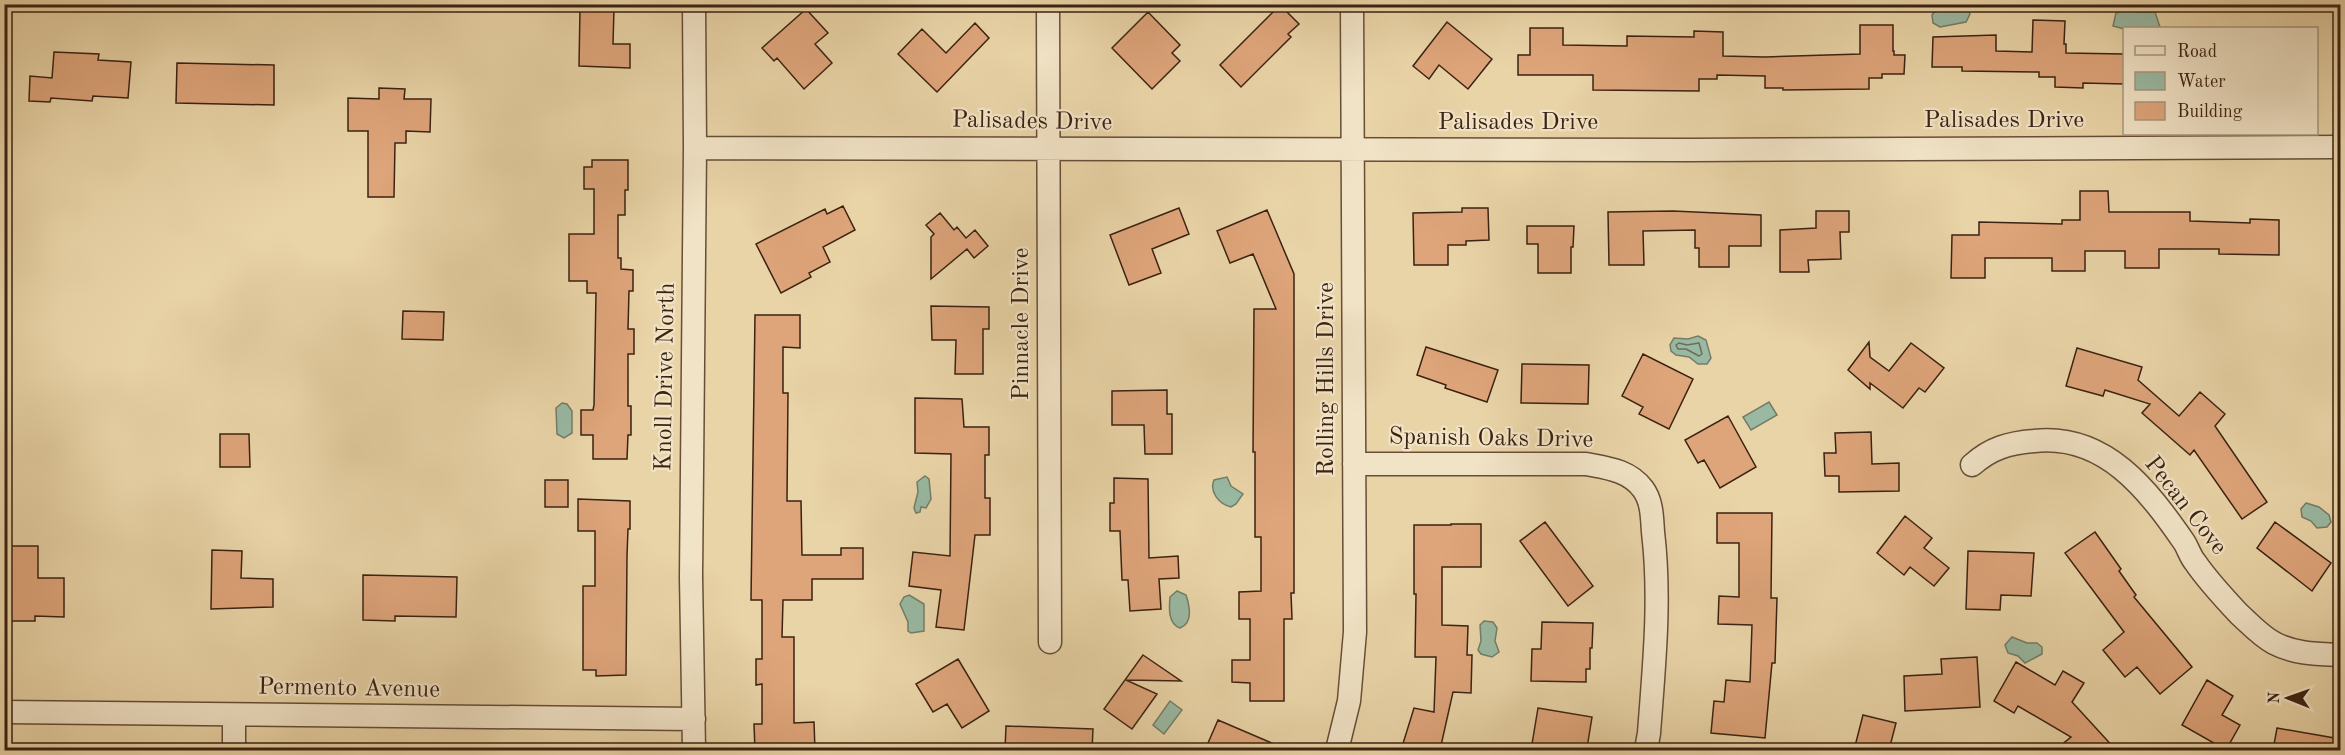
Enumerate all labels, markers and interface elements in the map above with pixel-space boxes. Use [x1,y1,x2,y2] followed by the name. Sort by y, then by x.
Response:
[2123,27,2318,135] legend
[2177,43,2217,61] text: Road
[2177,73,2226,91] text: Water
[2177,103,2243,121] text: Building
[951,109,1113,135] street label: Palisades Drive
[1924,109,2084,133] street label: Palisades Drive
[1438,111,1598,135] street label: Palisades Drive
[1010,248,1034,400] street label: Pinnacle Drive
[652,282,680,472] street label: Knoll Drive North
[1315,282,1339,476] street label: Rolling Hills Drive
[1388,425,1594,453] street label: Spanish Oaks Drive
[2139,452,2231,560] street label: Pecan Cove
[2258,668,2318,728] north arrow
[258,675,440,703] street label: Permento Avenue
[2267,691,2283,704] text: N

